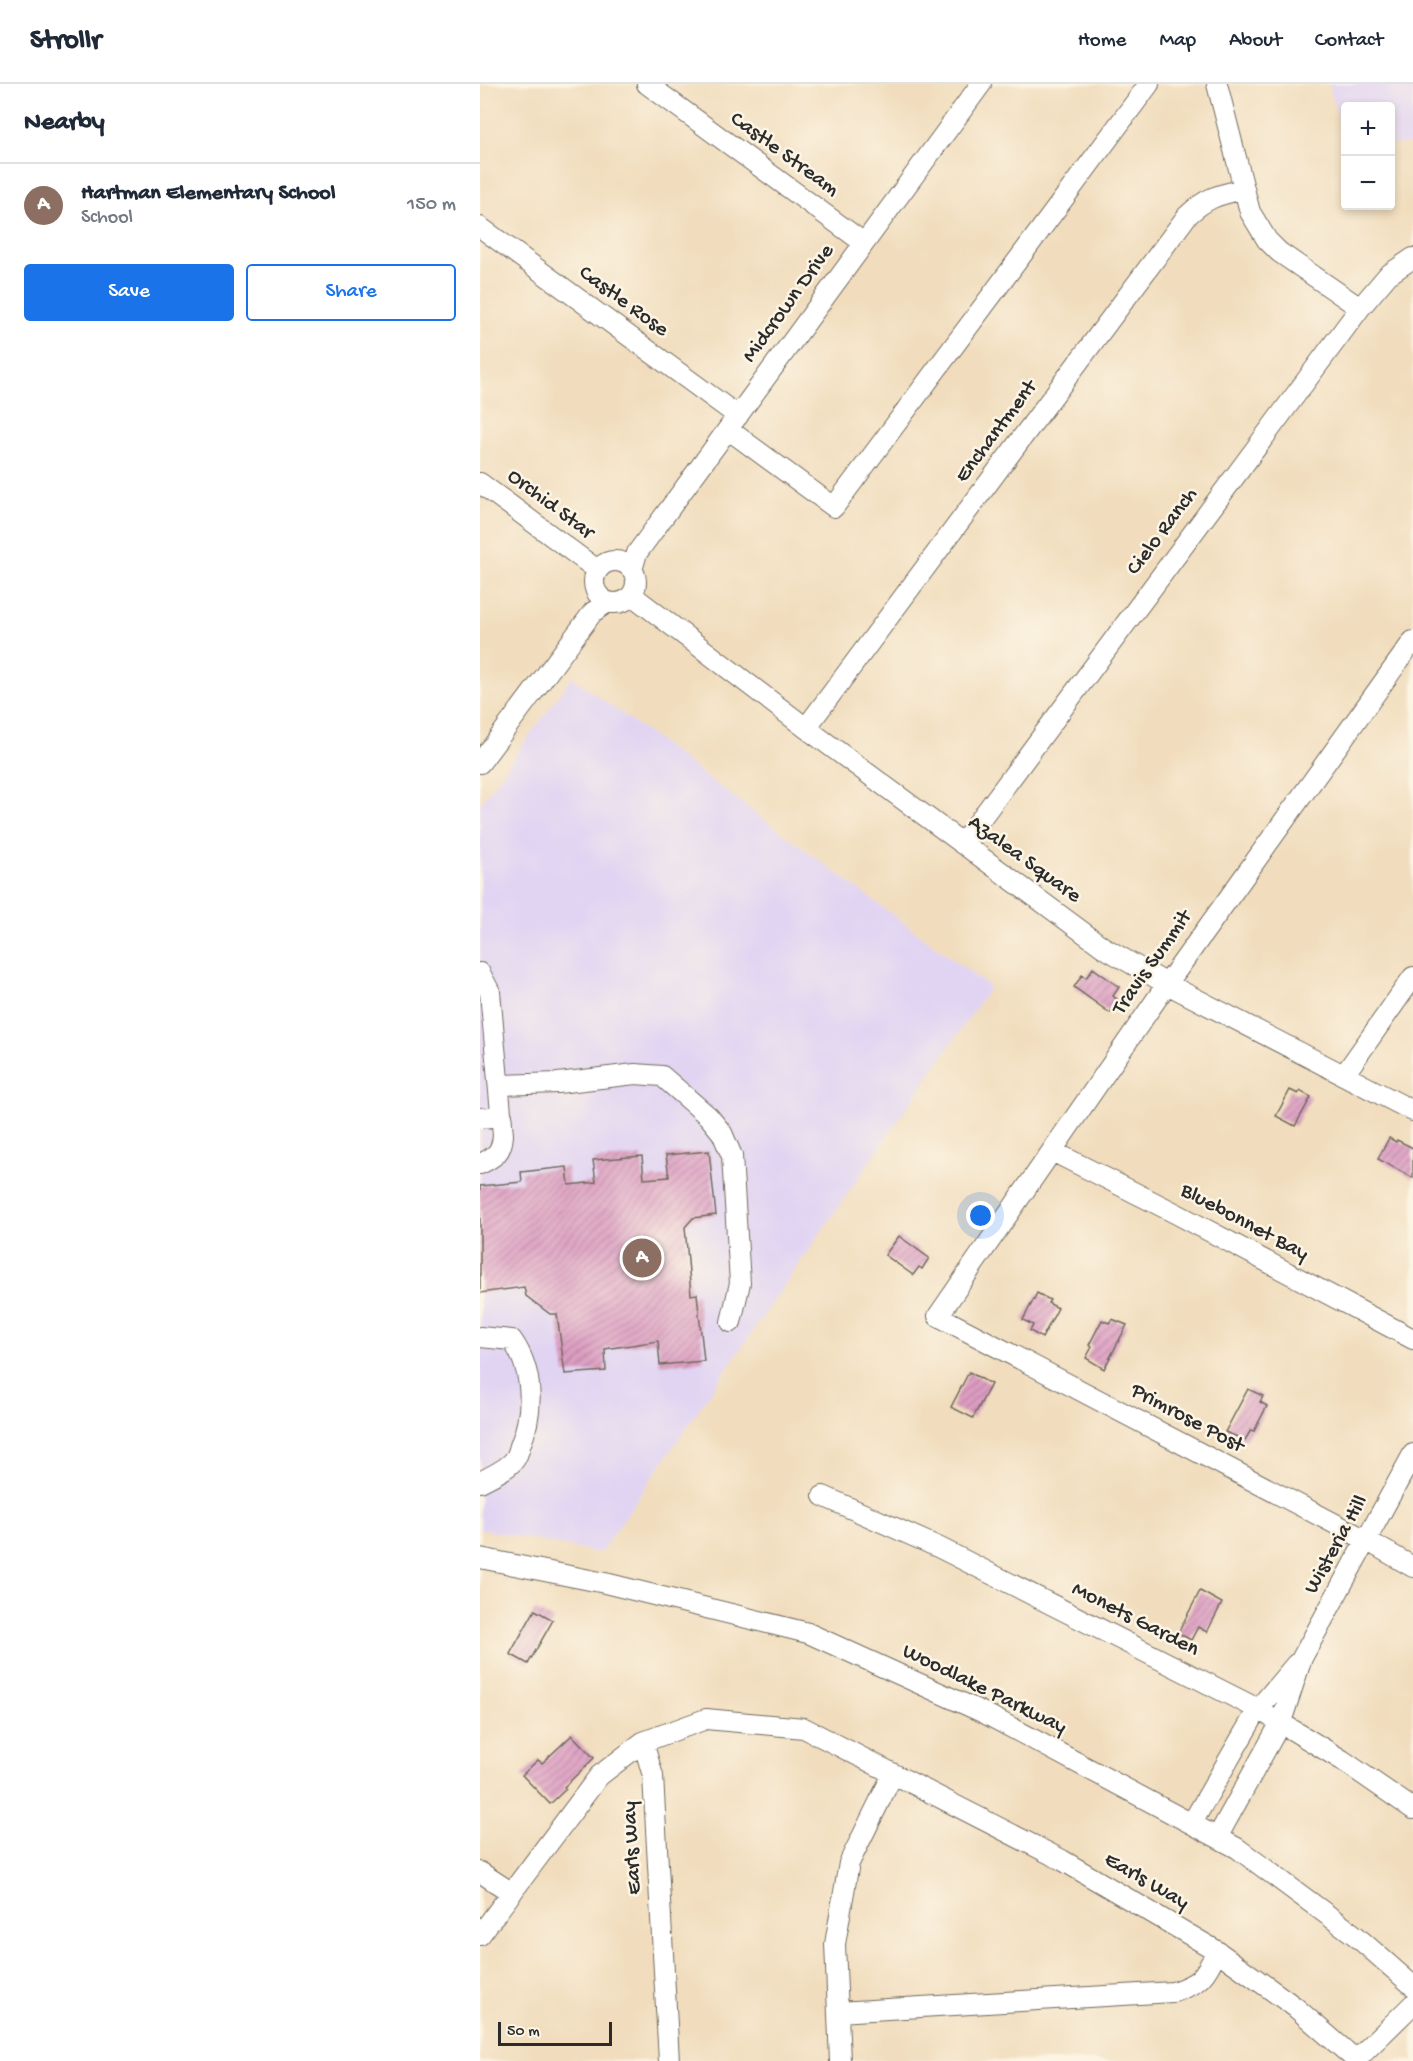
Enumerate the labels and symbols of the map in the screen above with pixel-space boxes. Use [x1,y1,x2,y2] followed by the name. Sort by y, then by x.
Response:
[724,107,844,204] street label: Castle Stream
[737,239,841,368] street label: Midcrown Drive
[573,261,674,344] street label: Castle Rose
[950,374,1045,488] street label: Enchantment
[501,464,600,548] street label: Orchid Star
[1122,483,1204,581] street label: Cielo Ranch
[962,810,1086,910] street label: Azalea Square
[1106,904,1200,1022] street label: Travis Summit
[1175,1178,1313,1268] street label: Bluebonnet Bay
[966,1201,995,1230] your location
[622,1236,662,1280] pin: A
[1125,1378,1250,1461] street label: Primrose Post
[1299,1491,1375,1599] street label: Wisteria Hill
[1067,1577,1203,1663] street label: Monets Garden
[897,1639,1071,1741] street label: Woodlake Parkway
[618,1800,648,1895] street label: Earls Way
[1099,1847,1193,1917] street label: Earls Way
[498,2019,612,2046] scale bar

